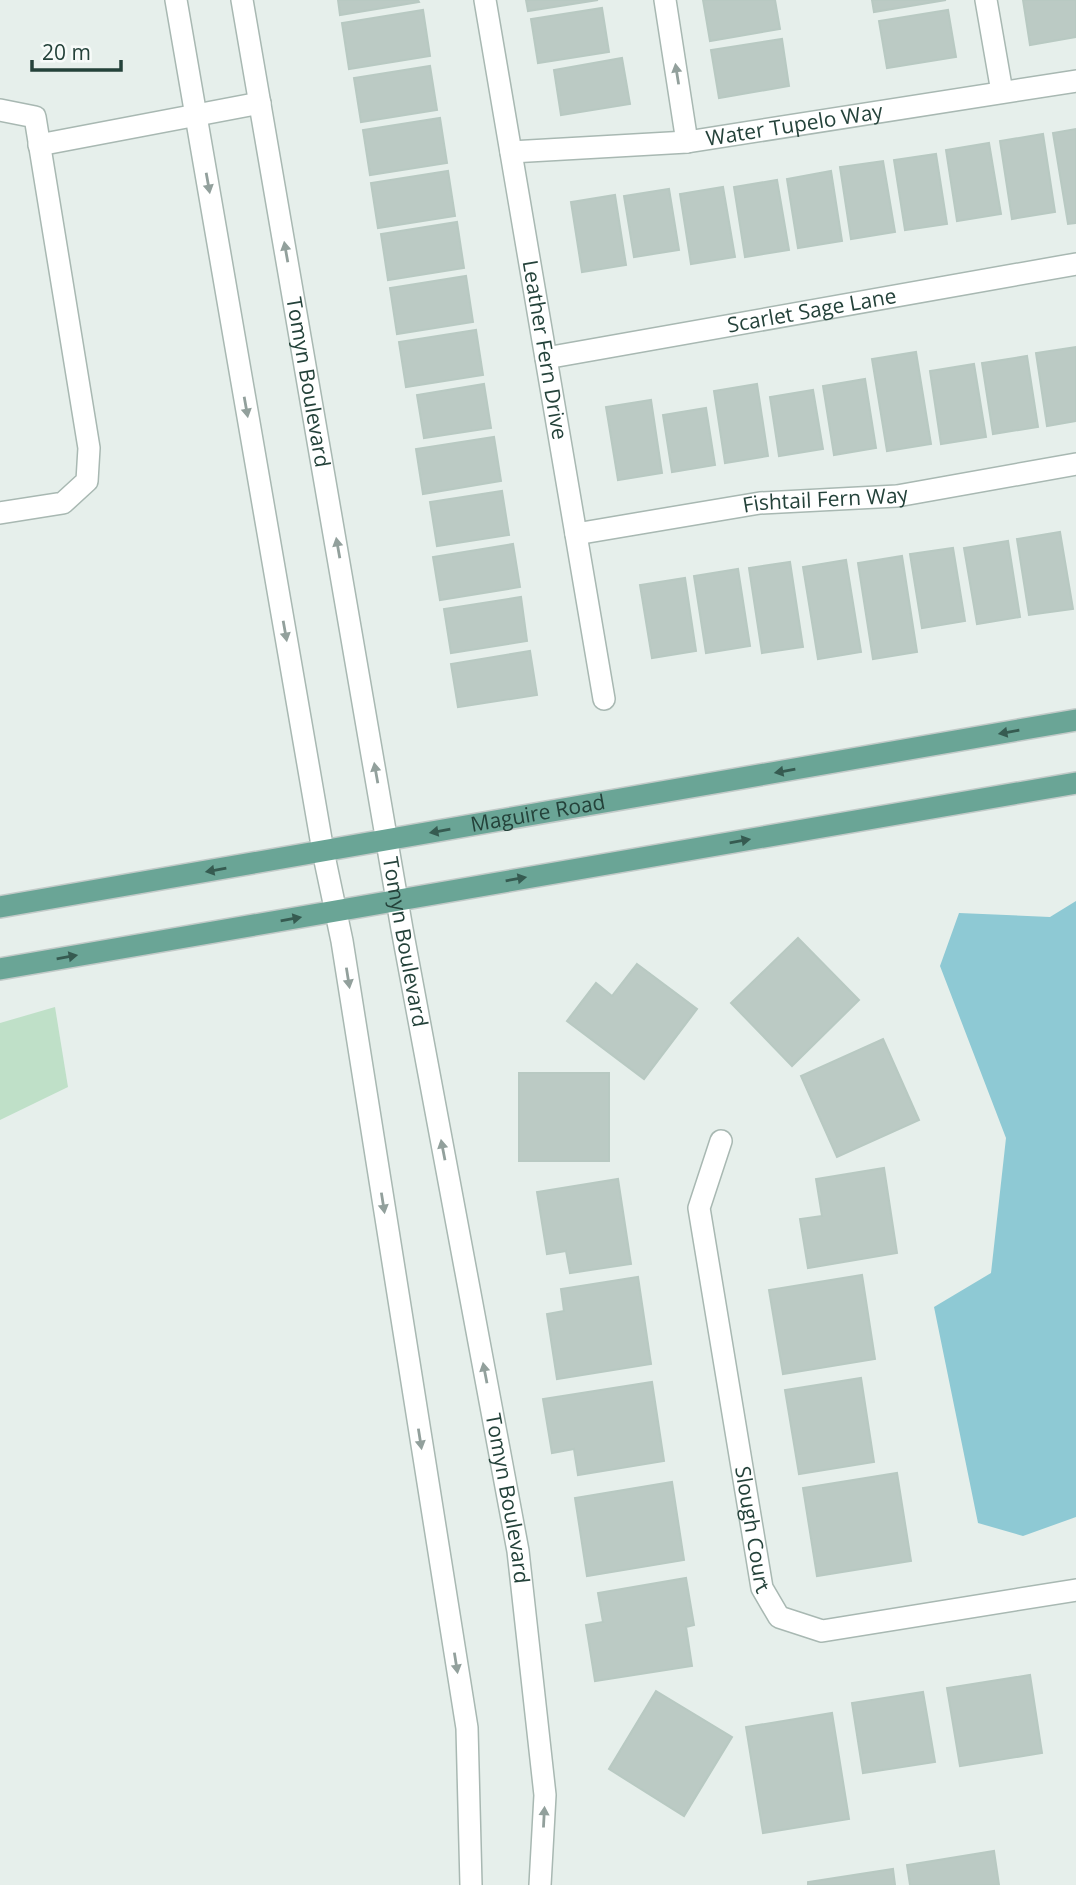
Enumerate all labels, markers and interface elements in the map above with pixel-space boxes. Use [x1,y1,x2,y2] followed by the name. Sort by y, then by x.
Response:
[32,28,121,72] scale bar
[42,38,91,66] text: 20 m
[671,63,682,85] one-way arrow
[704,96,885,152] street label: Water Tupelo Way
[203,172,214,194] one-way arrow
[280,241,291,263] one-way arrow
[517,258,575,442] street label: Leather Fern Drive
[725,281,898,339] street label: Scarlet Sage Lane
[280,295,337,470] street label: Tomyn Boulevard
[241,396,252,418] one-way arrow
[740,479,911,519] street label: Fishtail Fern Way
[332,537,343,559] one-way arrow
[280,620,291,642] one-way arrow
[998,727,1020,738] one-way arrow
[371,762,382,784] one-way arrow
[774,766,796,777] one-way arrow
[468,787,607,838] street label: Maguire Road
[429,826,451,837] one-way arrow
[729,835,751,846] one-way arrow
[377,855,435,1029] street label: Tomyn Boulevard
[205,865,227,876] one-way arrow
[505,874,527,885] one-way arrow
[280,913,302,924] one-way arrow
[56,951,78,962] one-way arrow
[343,967,354,989] one-way arrow
[437,1139,448,1161] one-way arrow
[378,1192,389,1214] one-way arrow
[479,1362,490,1384] one-way arrow
[480,1411,537,1585] street label: Tomyn Boulevard
[415,1428,426,1450] one-way arrow
[729,1464,777,1598] street label: Slough Court
[451,1652,462,1674] one-way arrow
[539,1806,550,1828] one-way arrow

